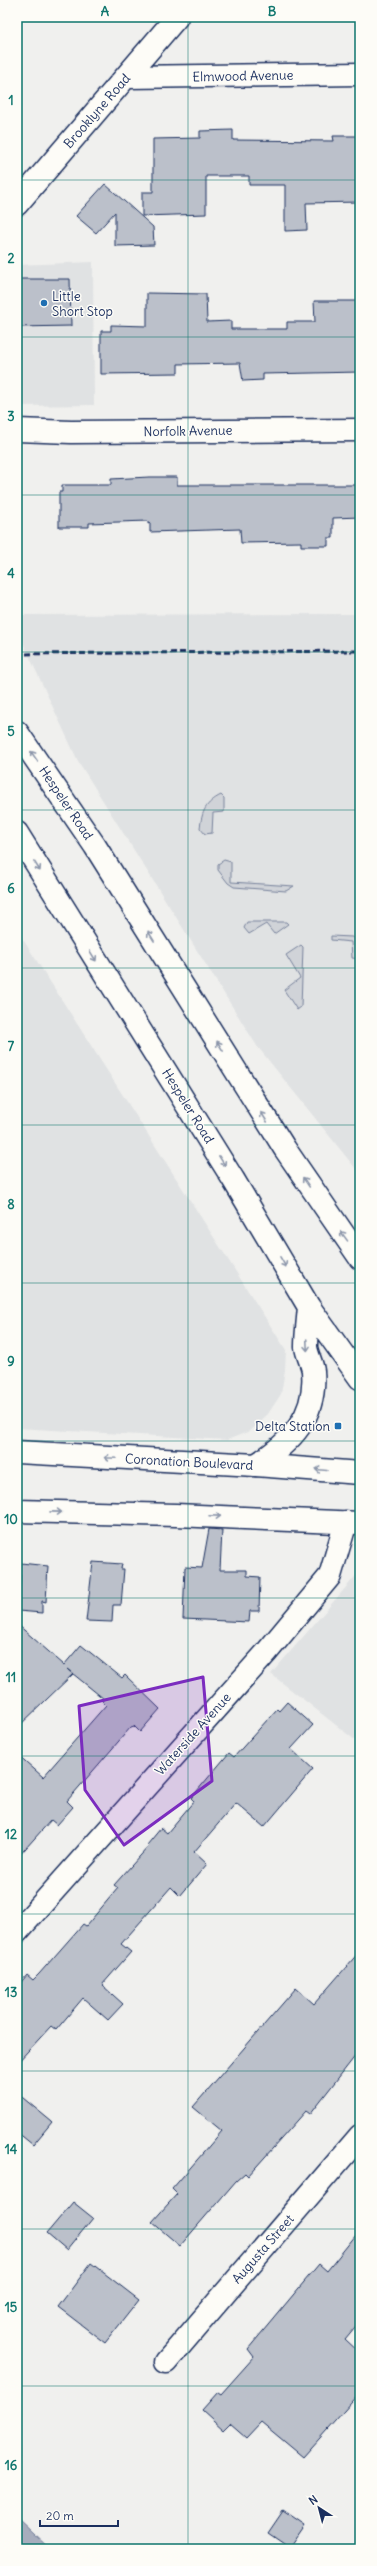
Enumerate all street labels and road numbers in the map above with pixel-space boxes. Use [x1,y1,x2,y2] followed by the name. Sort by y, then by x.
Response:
[192,67,294,85] street label: Elmwood Avenue
[60,70,134,152] street label: Brooklyne Road
[143,422,233,440] street label: Norfolk Avenue
[35,763,97,843] street label: Hespeler Road
[158,1065,218,1147] street label: Hespeler Road
[125,1450,254,1474] street label: Coronation Boulevard
[151,1689,235,1779] street label: Waterside Avenue
[228,2210,298,2287] street label: Augusta Street

